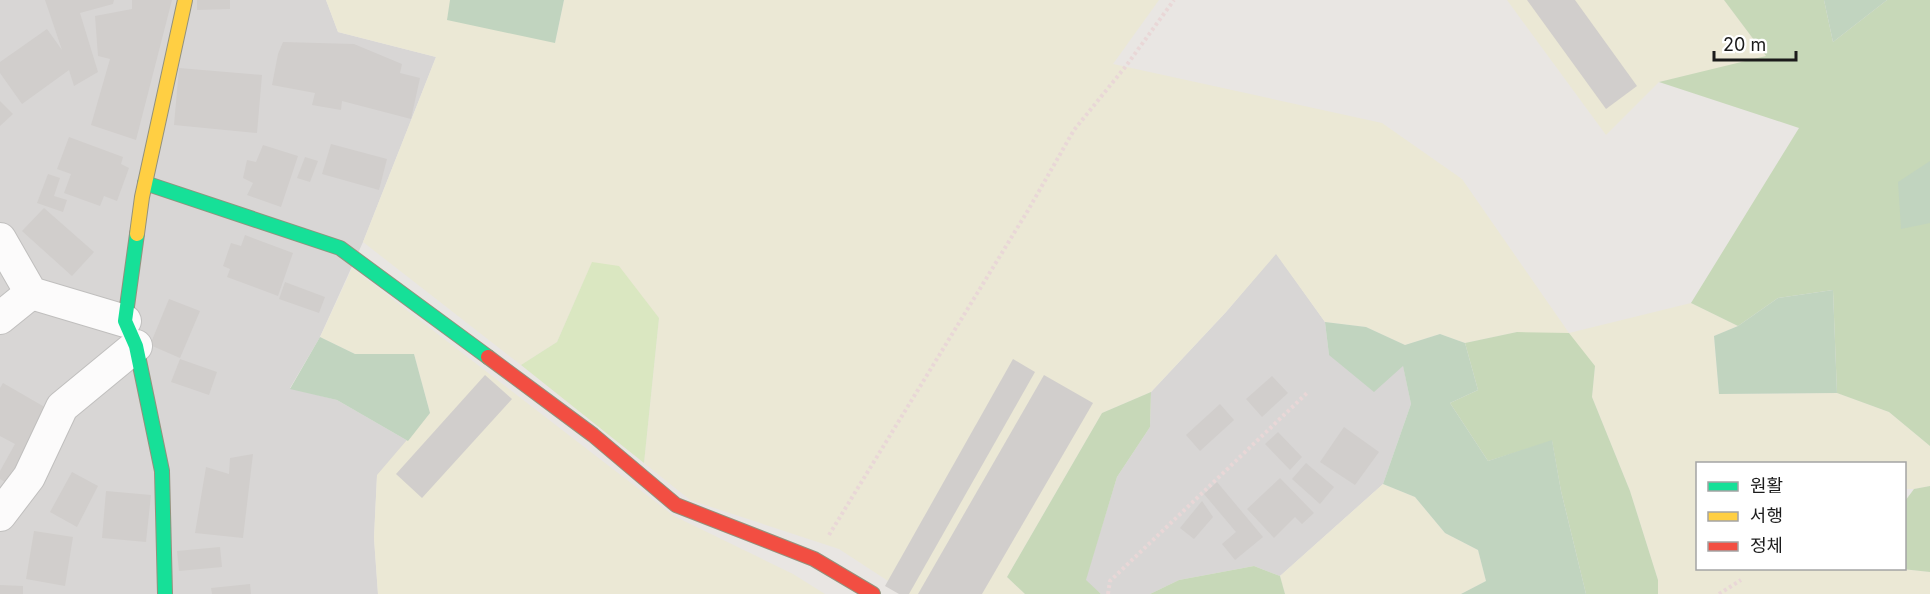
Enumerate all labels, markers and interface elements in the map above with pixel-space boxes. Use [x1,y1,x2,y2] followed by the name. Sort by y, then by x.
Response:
[1714,24,1796,62] scale bar
[1723,34,1766,55] text: 20 m
[1696,462,1906,570] legend
[1750,475,1783,496] text: 원활
[1750,505,1783,526] text: 서행
[1750,535,1783,556] text: 정체

